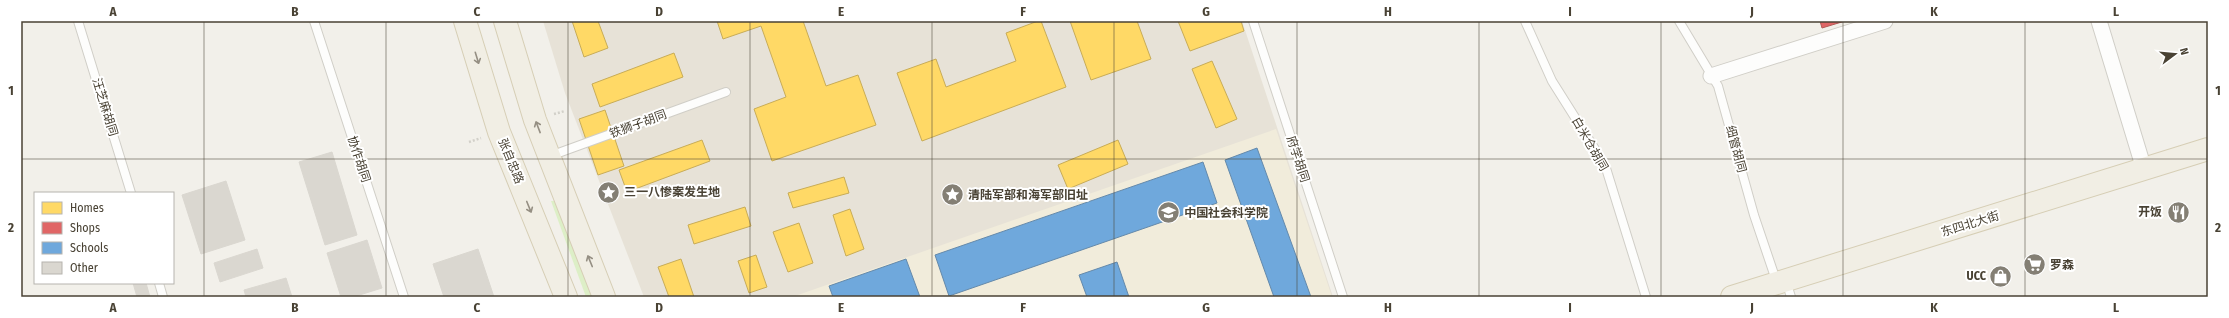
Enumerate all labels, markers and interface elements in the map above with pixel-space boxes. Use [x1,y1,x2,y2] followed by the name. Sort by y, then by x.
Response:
[108,4,117,19] text: A
[291,4,299,19] text: B
[474,4,481,19] text: C
[655,4,663,19] text: D
[838,4,844,19] text: E
[1020,4,1026,19] text: F
[1202,4,1210,19] text: G
[1384,4,1392,19] text: H
[1568,4,1572,19] text: I
[1749,4,1754,19] text: J
[1930,4,1938,19] text: K
[2113,4,2119,19] text: L
[2155,34,2195,74] north arrow
[2177,46,2191,56] text: N
[474,52,481,65] one-way arrow
[90,76,120,138] street label: 汪芝麻胡同
[8,83,14,98] text: 1
[2215,83,2221,98] text: 1
[607,107,669,141] street label: 铁狮子胡同
[1569,115,1611,173] street label: 白米仓胡同
[533,121,541,133] one-way arrow
[1723,124,1749,174] street label: 细管胡同
[345,134,373,184] street label: 协作胡同
[1284,134,1312,184] street label: 府学胡同
[496,136,526,186] street label: 张自忠路
[596,179,622,205] place icon: 三一八惨案发生地
[939,182,965,208] place icon: 清陆军部和海军部旧址
[624,185,720,199] place label: 三一八惨案发生地
[968,188,1088,202] place label: 清陆军部和海军部旧址
[34,192,174,284] legend
[2165,199,2191,225] restaurant icon: 开饭
[1156,200,1182,226] school or university icon: 中国社会科学院
[70,201,104,215] text: Homes
[526,201,534,213] one-way arrow
[2138,205,2162,219] place label: 开饭
[1184,206,1268,220] place label: 中国社会科学院
[1939,209,2001,239] street label: 东四北大街
[7,220,14,235] text: 2
[2214,220,2221,235] text: 2
[70,221,100,235] text: Shops
[70,241,108,255] text: Schools
[2022,252,2048,278] supermarket icon: 罗森
[585,255,593,267] one-way arrow
[2050,258,2074,272] place label: 罗森
[70,261,99,275] text: Other
[1988,263,2014,289] shop icon: UCC
[1967,269,1987,283] place label: UCC
[108,300,117,315] text: A
[291,300,299,315] text: B
[474,300,481,315] text: C
[655,300,663,315] text: D
[838,300,844,315] text: E
[1020,300,1026,315] text: F
[1202,300,1210,315] text: G
[1384,300,1392,315] text: H
[1568,300,1572,315] text: I
[1749,300,1754,315] text: J
[1930,300,1938,315] text: K
[2113,300,2119,315] text: L

